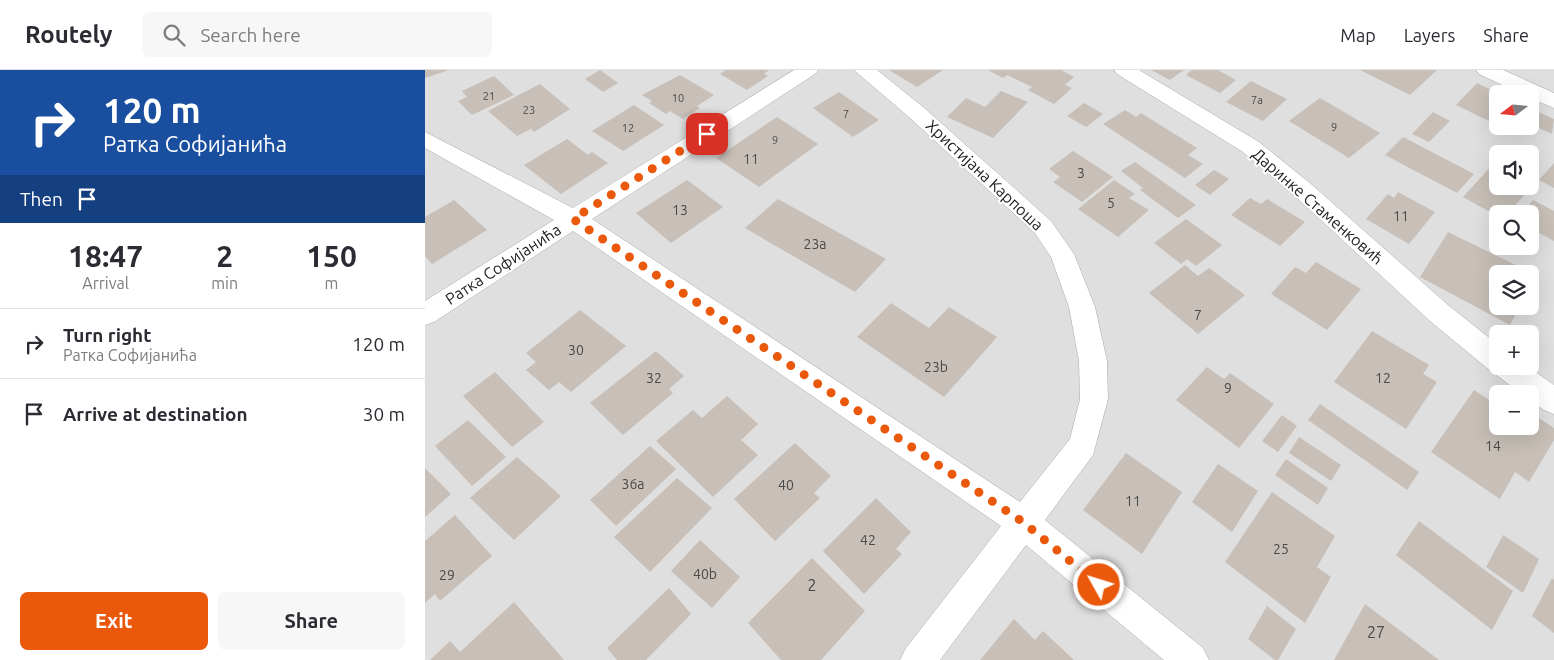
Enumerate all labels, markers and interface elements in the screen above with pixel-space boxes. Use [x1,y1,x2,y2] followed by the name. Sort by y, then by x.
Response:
[142,12,492,57] search box
[25,21,112,48] text: Routely
[160,21,188,49] icon: search
[200,24,301,46] text: Search here
[1340,25,1376,45] text: Map
[1404,25,1455,45] text: Layers
[1483,25,1529,45] text: Share
[1489,85,1539,135] north arrow
[1489,85,1539,435] map controls
[20,90,85,155] icon: right
[103,90,201,130] text: 120 m
[483,90,495,102] house number: 21
[672,92,684,104] house number: 10
[1251,94,1263,106] house number: 7a
[523,104,535,116] house number: 23
[843,108,849,120] house number: 7
[686,113,728,155] pin
[923,116,1047,234] street label: Христијана Карпоша
[693,120,721,148] icon: arrive
[1331,121,1337,133] house number: 9
[622,122,634,134] house number: 12
[103,131,287,156] text: Ратка Софијанића
[772,134,778,146] house number: 9
[1249,144,1387,268] street label: Даринке Стаменковић
[1489,145,1539,195] button: sound
[743,151,759,167] house number: 11
[1077,165,1085,181] house number: 3
[73,185,101,213] icon: arrive
[20,188,63,210] text: Then
[1107,195,1115,211] house number: 5
[672,202,688,218] house number: 13
[1489,205,1539,255] button: search
[1393,208,1409,224] house number: 11
[442,220,564,308] street label: Ратка Софијанића
[804,236,827,252] house number: 23a
[68,239,143,273] text: 18:47
[216,239,233,273] text: 2
[306,239,357,273] text: 150
[1489,265,1539,315] button: layers
[82,274,129,292] text: Arrival
[211,274,238,292] text: min
[325,274,338,292] text: m
[1194,307,1202,323] house number: 7
[63,324,151,346] text: Turn right
[1489,325,1539,375] button: +
[20,330,48,358] icon: right
[352,333,405,355] text: 120 m
[568,342,584,358] house number: 30
[63,346,197,364] text: Ратка Софијанића
[924,359,948,375] house number: 23b
[646,370,662,386] house number: 32
[1375,370,1391,386] house number: 12
[1224,380,1232,396] house number: 9
[1489,385,1539,435] button: −
[20,400,48,428] icon: arrive
[63,403,248,425] text: Arrive at destination
[363,403,405,425] text: 30 m
[1485,438,1501,454] house number: 14
[622,476,645,492] house number: 36a
[778,477,794,493] house number: 40
[1125,493,1141,509] house number: 11
[860,532,876,548] house number: 42
[1273,541,1289,557] house number: 25
[1072,558,1124,610] position arrow
[693,566,717,582] house number: 40b
[439,567,455,583] house number: 29
[807,576,817,594] house number: 2
[20,592,208,650] button: Exit
[218,592,405,650] button: Share
[1367,623,1385,641] house number: 27

